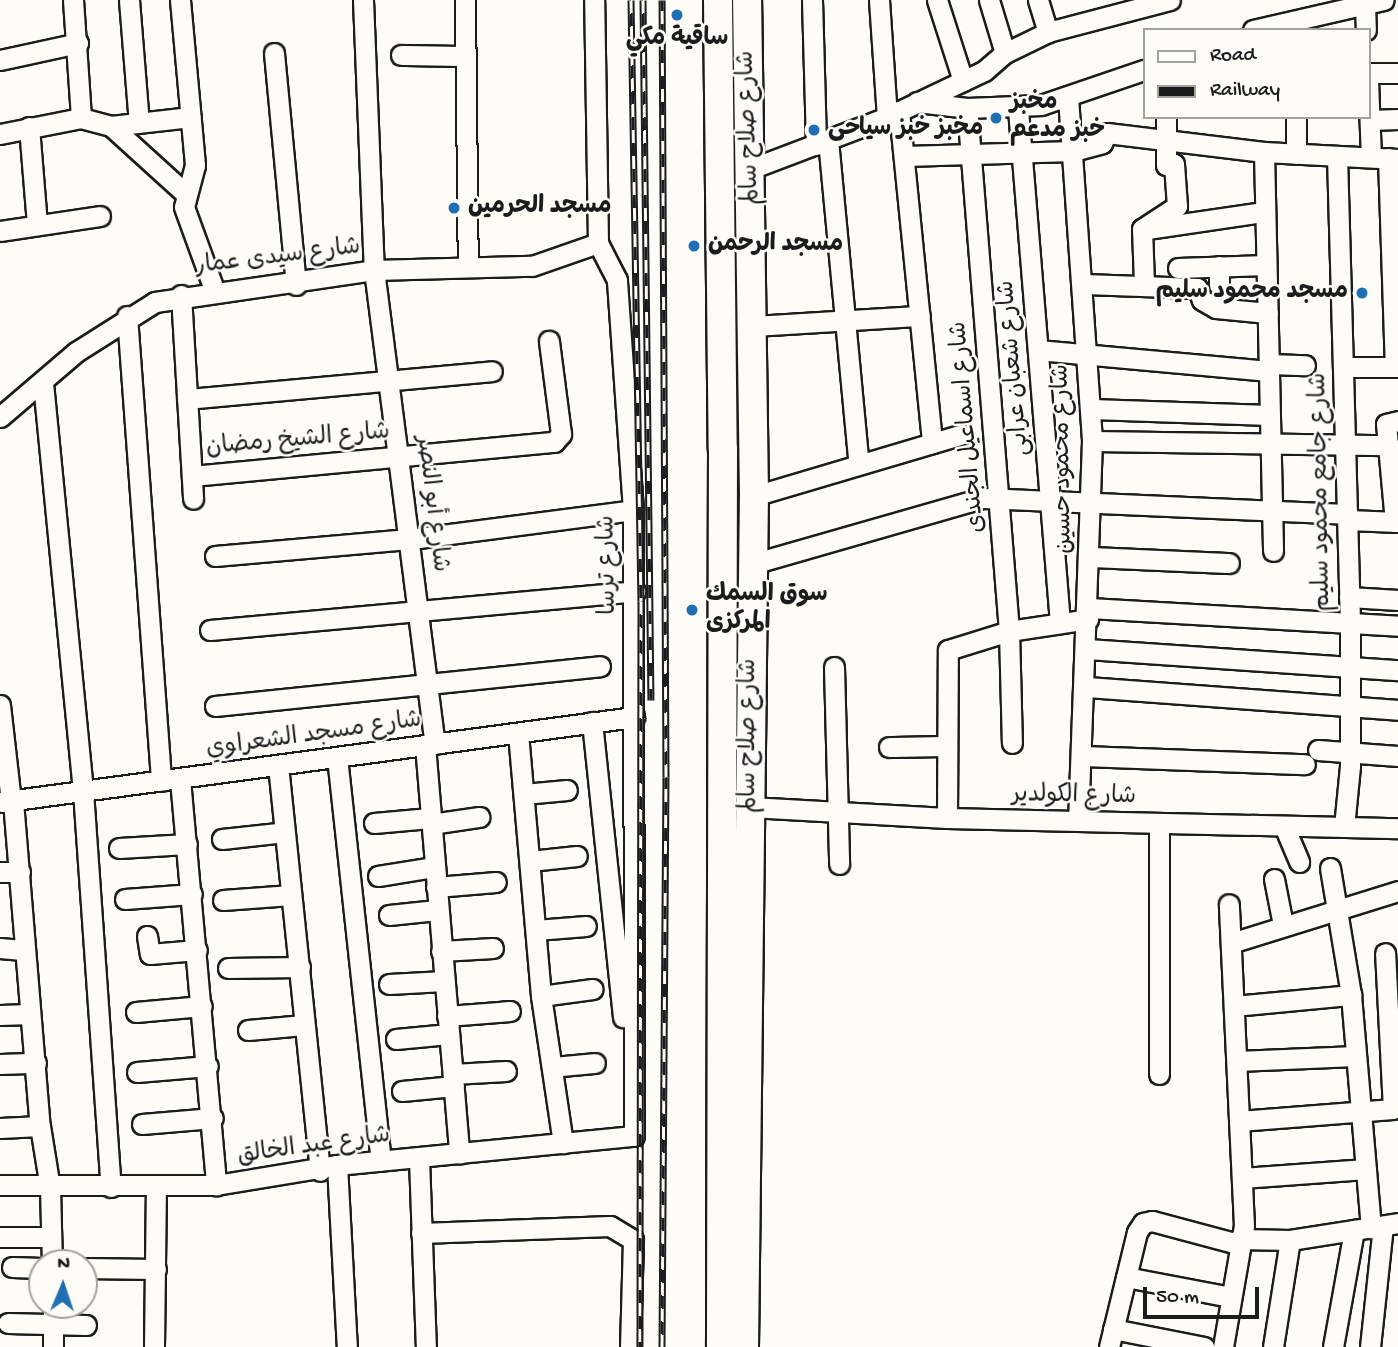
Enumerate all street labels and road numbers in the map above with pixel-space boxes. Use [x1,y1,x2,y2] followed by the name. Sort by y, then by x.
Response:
[733,50,767,206] street label: شارع صلاح سالم
[194,234,362,282] street label: شارع سيدى عمار
[993,279,1037,457] street label: شارع شعبان عرابى
[945,320,993,534] street label: شارع اسماعيل الجندى
[1048,364,1080,554] street label: شارع محمود حسين
[1306,372,1338,612] street label: شارع جامع محمود سليم
[205,419,391,463] street label: شارع الشيخ رمضان
[408,434,454,574] street label: شارع أبو النصر
[594,515,624,615] street label: شارع ترسا
[736,659,764,813] street label: شارع صلاح سالم
[205,707,423,765] street label: شارع مسجد الشعراوي
[1012,782,1136,812] street label: شارع الكولدير
[236,1122,392,1172] street label: شارع عبد الخالق

